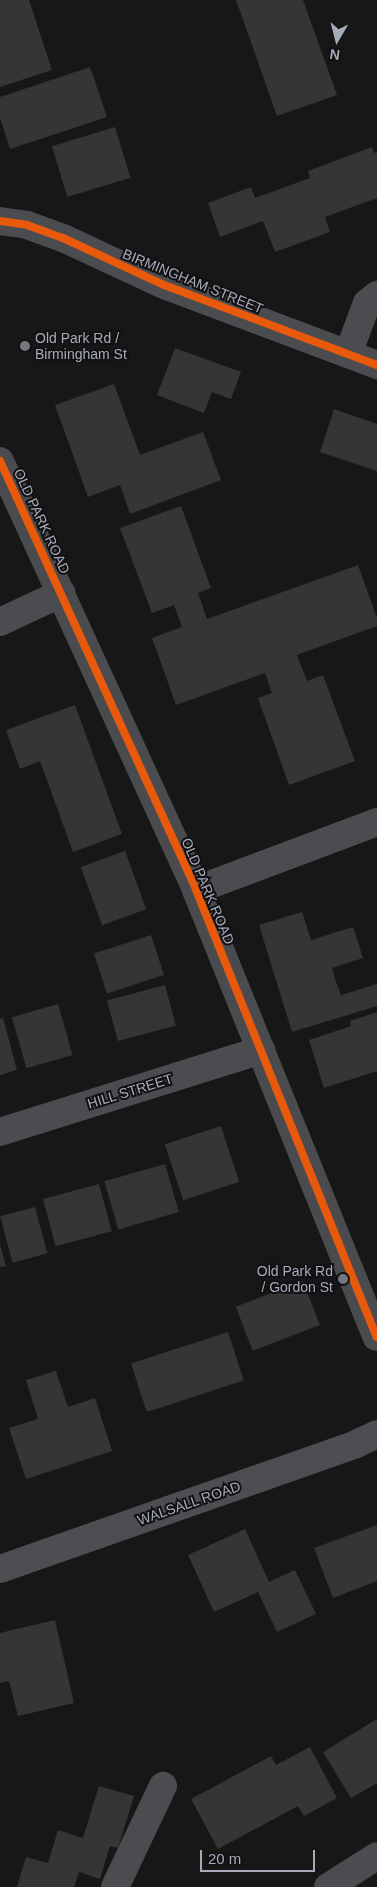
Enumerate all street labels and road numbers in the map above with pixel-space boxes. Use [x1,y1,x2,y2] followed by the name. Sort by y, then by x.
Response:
[120,245,266,317] street label: BIRMINGHAM STREET
[10,466,74,576] street label: OLD PARK ROAD
[178,835,238,947] street label: OLD PARK ROAD
[85,1070,175,1112] street label: HILL STREET
[135,1477,243,1529] street label: WALSALL ROAD

